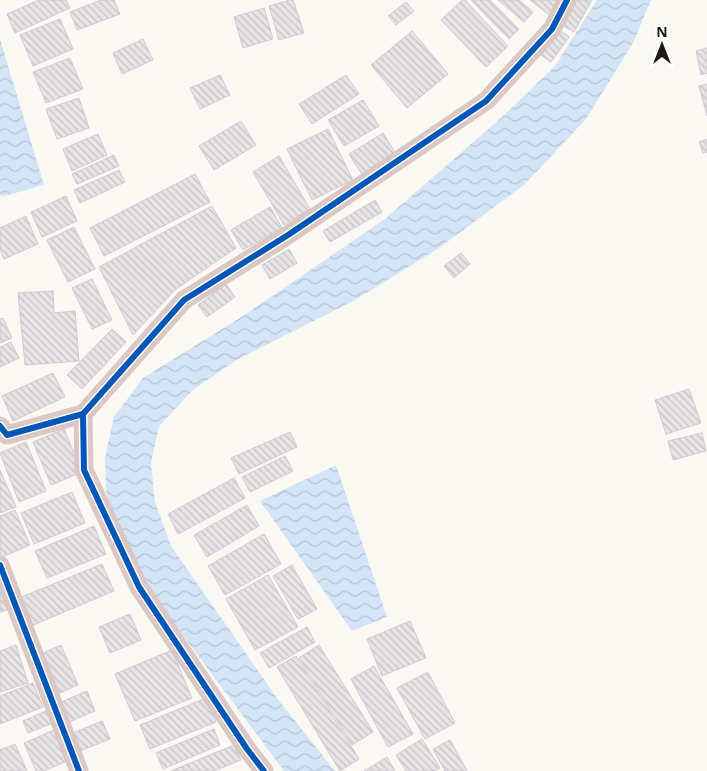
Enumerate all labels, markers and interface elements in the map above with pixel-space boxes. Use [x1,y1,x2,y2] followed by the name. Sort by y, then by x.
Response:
[637,20,687,70] north arrow
[656,22,668,41] text: N

